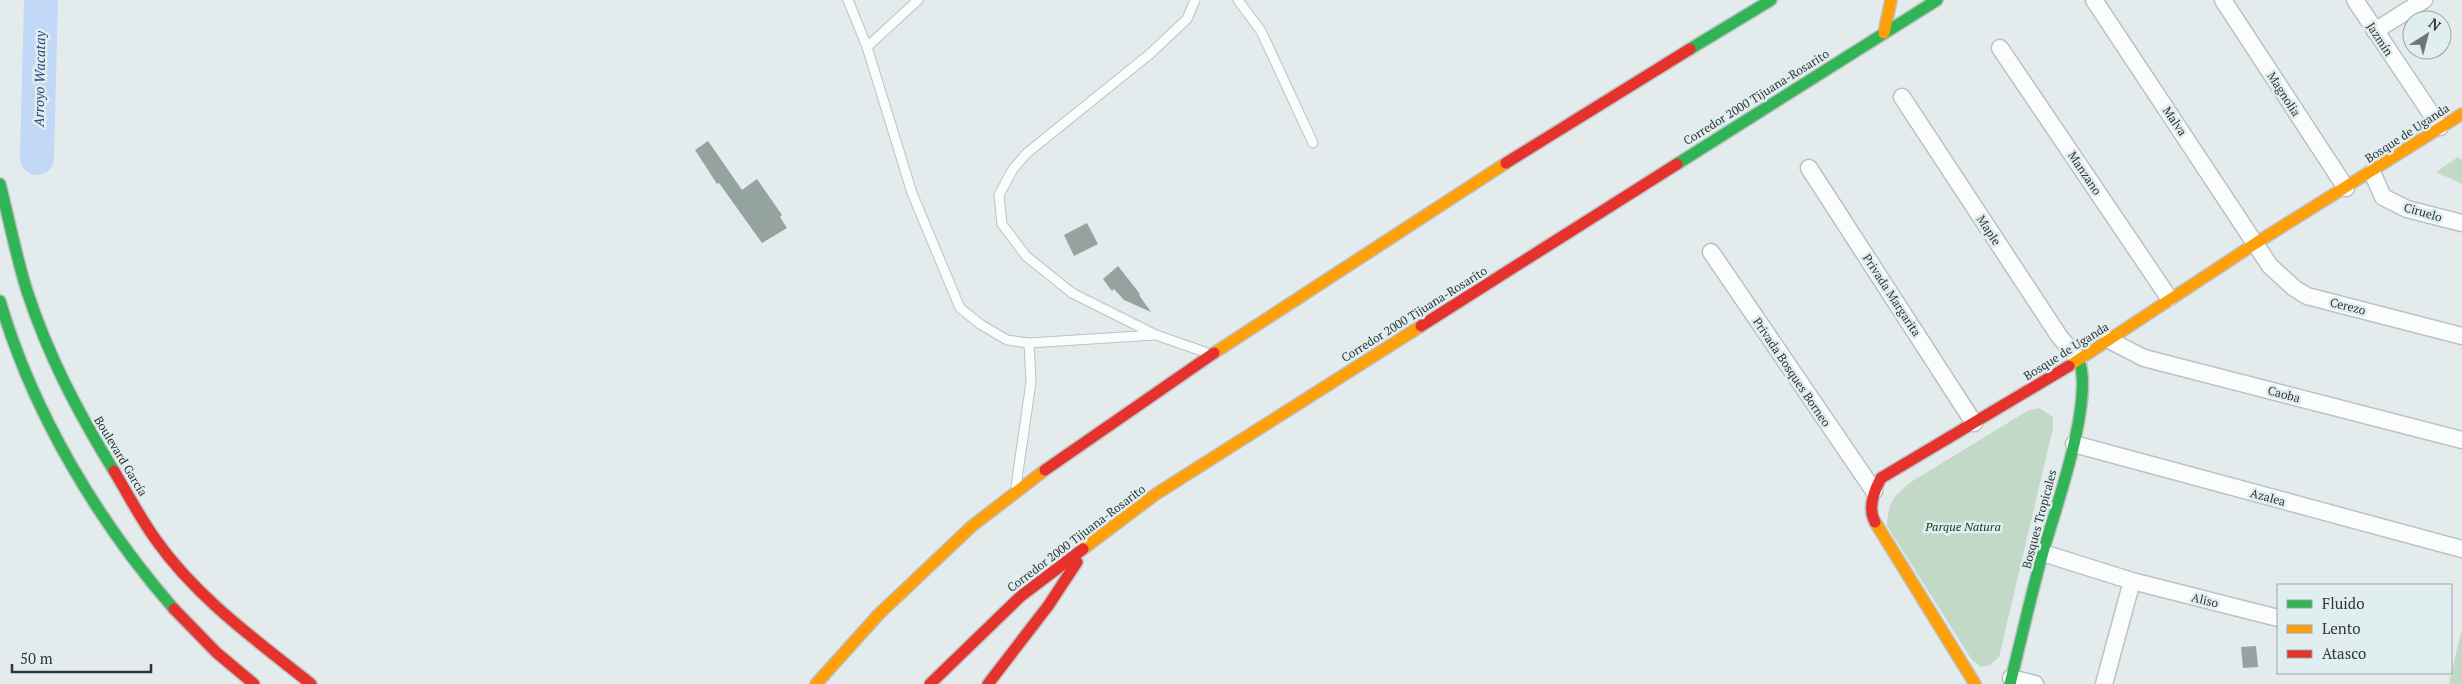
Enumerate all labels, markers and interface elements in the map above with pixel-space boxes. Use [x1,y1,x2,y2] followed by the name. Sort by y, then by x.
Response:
[2402,10,2452,60] north arrow
[2425,13,2445,35] text: N
[2364,19,2396,59] street label: Jazmín
[29,30,49,128] water label: Arroyo Wacatay
[1680,46,1832,148] street label: Corredor 2000 Tijuana-Rosarito
[2264,69,2304,119] street label: Magnolia
[2362,100,2452,166] street label: Bosque de Uganda
[2160,103,2190,139] street label: Malva
[2065,148,2105,198] street label: Manzano
[2402,199,2444,225] street label: Ciruelo
[1974,212,2004,248] street label: Maple
[1860,251,1924,339] street label: Privada Margarita
[1338,263,1490,365] street label: Corredor 2000 Tijuana-Rosarito
[2329,294,2368,318] street label: Cerezo
[1750,315,1834,430] street label: Privada Bosques Borneo
[2021,319,2111,383] street label: Bosque de Uganda
[2266,382,2302,406] street label: Caoba
[91,413,151,499] street label: Boulevard García
[2019,468,2059,570] street label: Bosques Tropicales
[1004,481,1148,595] street label: Corredor 2000 Tijuana-Rosarito
[2249,485,2287,509] street label: Azalea
[1924,519,2001,534] park label: Parque Natura
[2277,584,2452,674] legend
[2190,589,2220,611] street label: Aliso
[2322,593,2364,613] text: Fluido
[2322,618,2361,638] text: Lento
[12,642,151,674] scale bar
[2322,643,2366,663] text: Atasco
[20,648,53,668] text: 50 m

